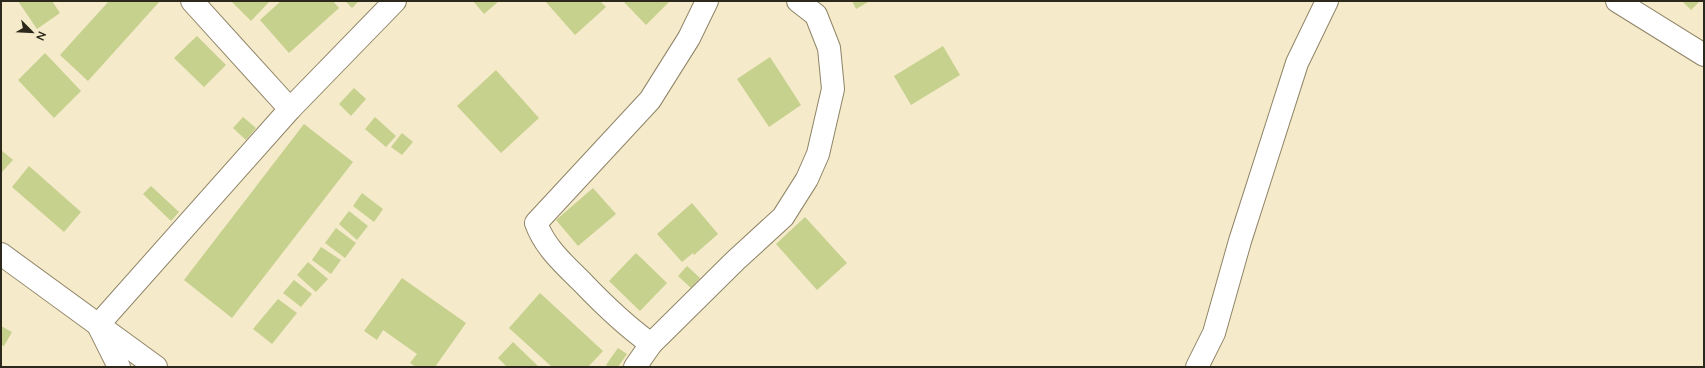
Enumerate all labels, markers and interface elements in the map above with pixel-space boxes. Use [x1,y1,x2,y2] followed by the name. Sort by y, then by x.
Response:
[12,12,52,52] north arrow
[34,30,49,43] text: N

